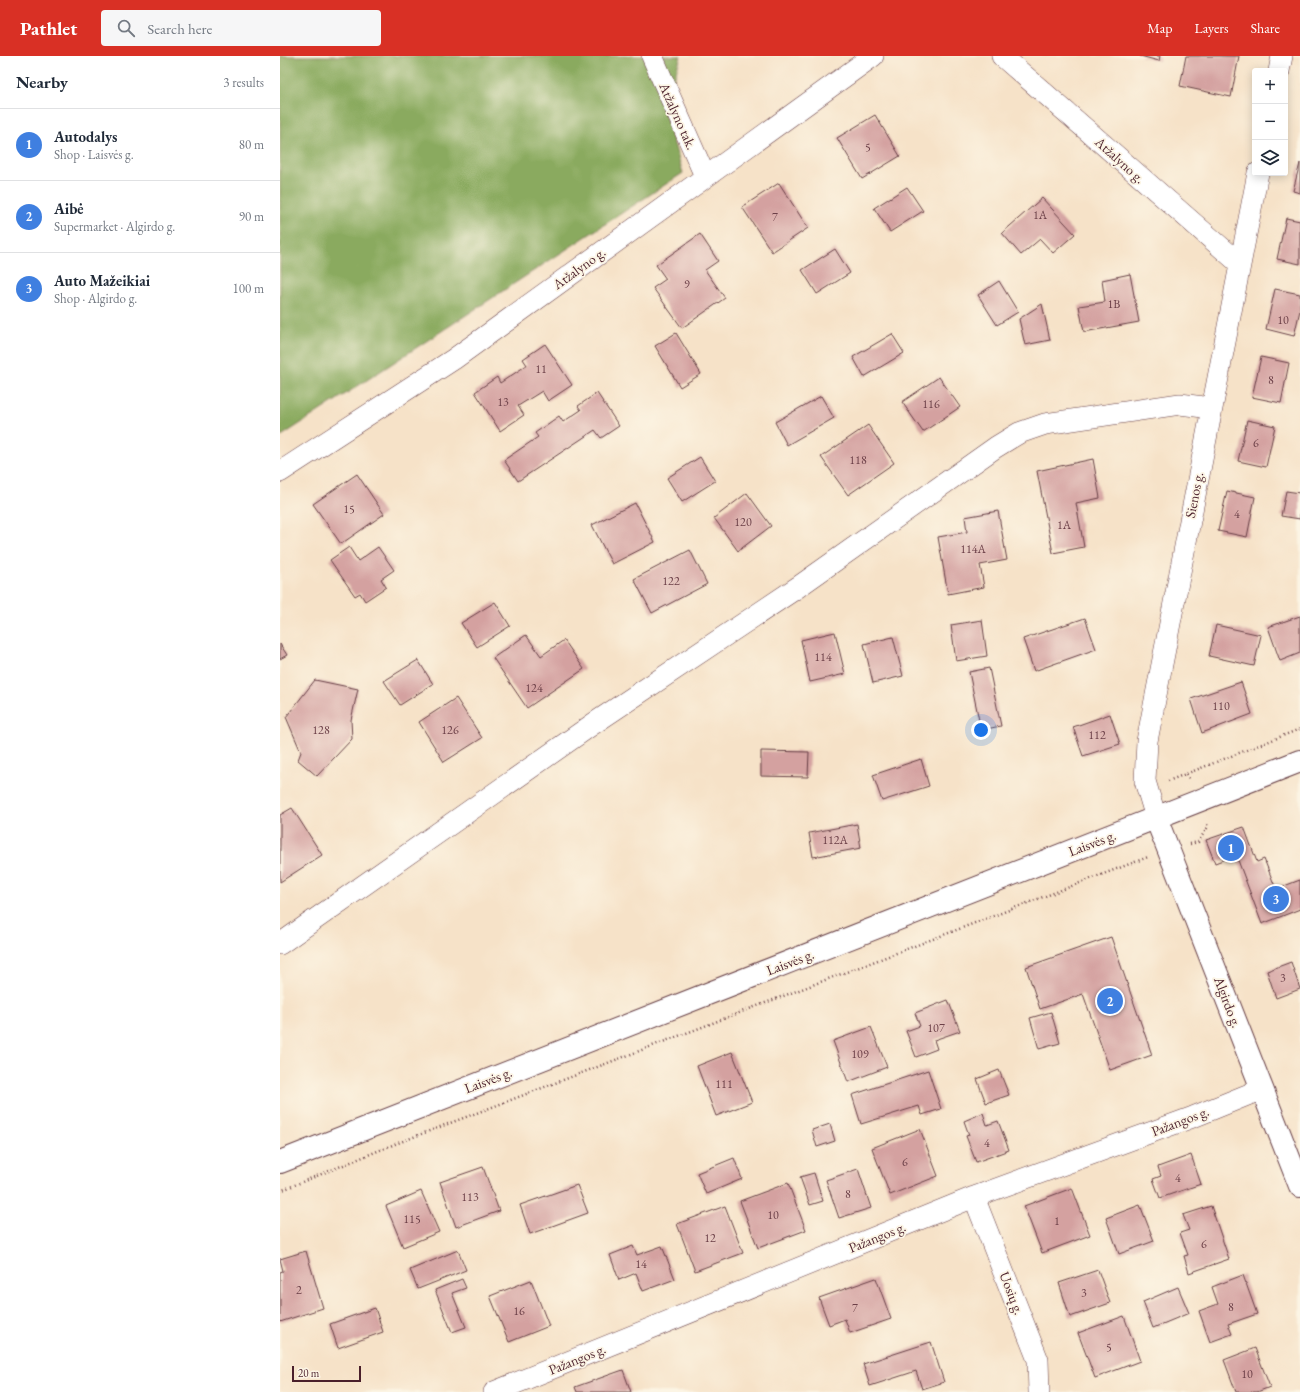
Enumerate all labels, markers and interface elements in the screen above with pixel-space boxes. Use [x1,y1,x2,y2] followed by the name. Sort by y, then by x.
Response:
[101,10,381,46] search box
[20,16,77,41] text: Pathlet
[115,17,137,39] icon: search
[147,19,212,38] text: Search here
[1147,19,1172,37] text: Map
[1194,19,1229,37] text: Layers
[1251,19,1280,37] text: Share
[1252,68,1288,176] map controls
[1252,68,1288,104] button: +
[16,71,68,93] text: Nearby
[223,74,264,91] text: 3 results
[655,79,701,152] street label: Atžalyno tak.
[1252,104,1288,140] button: −
[54,127,118,146] text: Autodalys
[1091,132,1149,187] street label: Atžalyno g.
[26,136,32,153] text: 1
[239,136,264,153] text: 80 m
[865,139,871,155] house number: 5
[1252,140,1288,176] button: layers
[54,146,134,163] text: Shop · Laisvės g.
[54,199,84,218] text: Aibė
[1033,207,1048,223] house number: 1A
[26,208,32,225] text: 2
[239,208,264,225] text: 90 m
[772,209,778,225] house number: 7
[54,218,175,235] text: Supermarket · Algirdo g.
[548,243,609,294] street label: Atžalyno g.
[54,271,150,290] text: Auto Mažeikiai
[684,276,690,292] house number: 9
[26,280,32,297] text: 3
[233,280,264,297] text: 100 m
[54,290,137,307] text: Shop · Algirdo g.
[1108,296,1120,312] house number: 1B
[1277,312,1289,328] house number: 10
[535,361,547,377] house number: 11
[1268,372,1274,388] house number: 8
[497,394,509,410] house number: 13
[922,396,940,412] house number: 116
[1253,435,1259,451] house number: 6
[849,452,867,468] house number: 118
[1181,471,1207,519] street label: Sienos g.
[343,501,355,517] house number: 15
[1234,506,1240,522] house number: 4
[734,514,752,530] house number: 120
[1057,517,1072,533] house number: 1A
[960,541,986,557] house number: 114A
[662,573,680,589] house number: 122
[814,649,832,665] house number: 114
[525,680,543,696] house number: 124
[1212,698,1230,714] house number: 110
[971,720,991,740] your location
[312,722,330,738] house number: 128
[441,722,459,738] house number: 126
[1088,727,1106,743] house number: 112
[1066,826,1118,860] street label: Laisvės g.
[822,832,848,848] house number: 112A
[1218,833,1244,863] pin: 1
[1263,884,1289,914] pin: 3
[764,945,816,979] street label: Laisvės g.
[1280,970,1286,986] house number: 3
[1210,973,1246,1030] street label: Algirdo g.
[1097,986,1123,1016] pin: 2
[927,1020,945,1036] house number: 107
[851,1046,869,1062] house number: 109
[462,1063,514,1097] street label: Laisvės g.
[715,1076,733,1092] house number: 111
[1149,1102,1211,1140] street label: Pažangos g.
[984,1135,990,1151] house number: 4
[902,1154,908,1170] house number: 6
[1175,1170,1181,1186] house number: 4
[845,1186,851,1202] house number: 8
[461,1189,479,1205] house number: 113
[767,1207,779,1223] house number: 10
[403,1211,421,1227] house number: 115
[1054,1213,1060,1229] house number: 1
[846,1217,908,1257] street label: Pažangos g.
[704,1230,716,1246] house number: 12
[1201,1236,1207,1252] house number: 6
[635,1256,647,1272] house number: 14
[996,1269,1028,1317] street label: Uosių g.
[296,1282,302,1298] house number: 2
[1081,1285,1087,1301] house number: 3
[1228,1299,1234,1315] house number: 8
[852,1300,858,1316] house number: 7
[513,1303,525,1319] house number: 16
[546,1339,608,1379] street label: Pažangos g.
[1106,1339,1112,1355] house number: 5
[292,1364,361,1383] scale bar
[298,1366,319,1380] text: 20 m
[1241,1366,1253,1382] house number: 10

